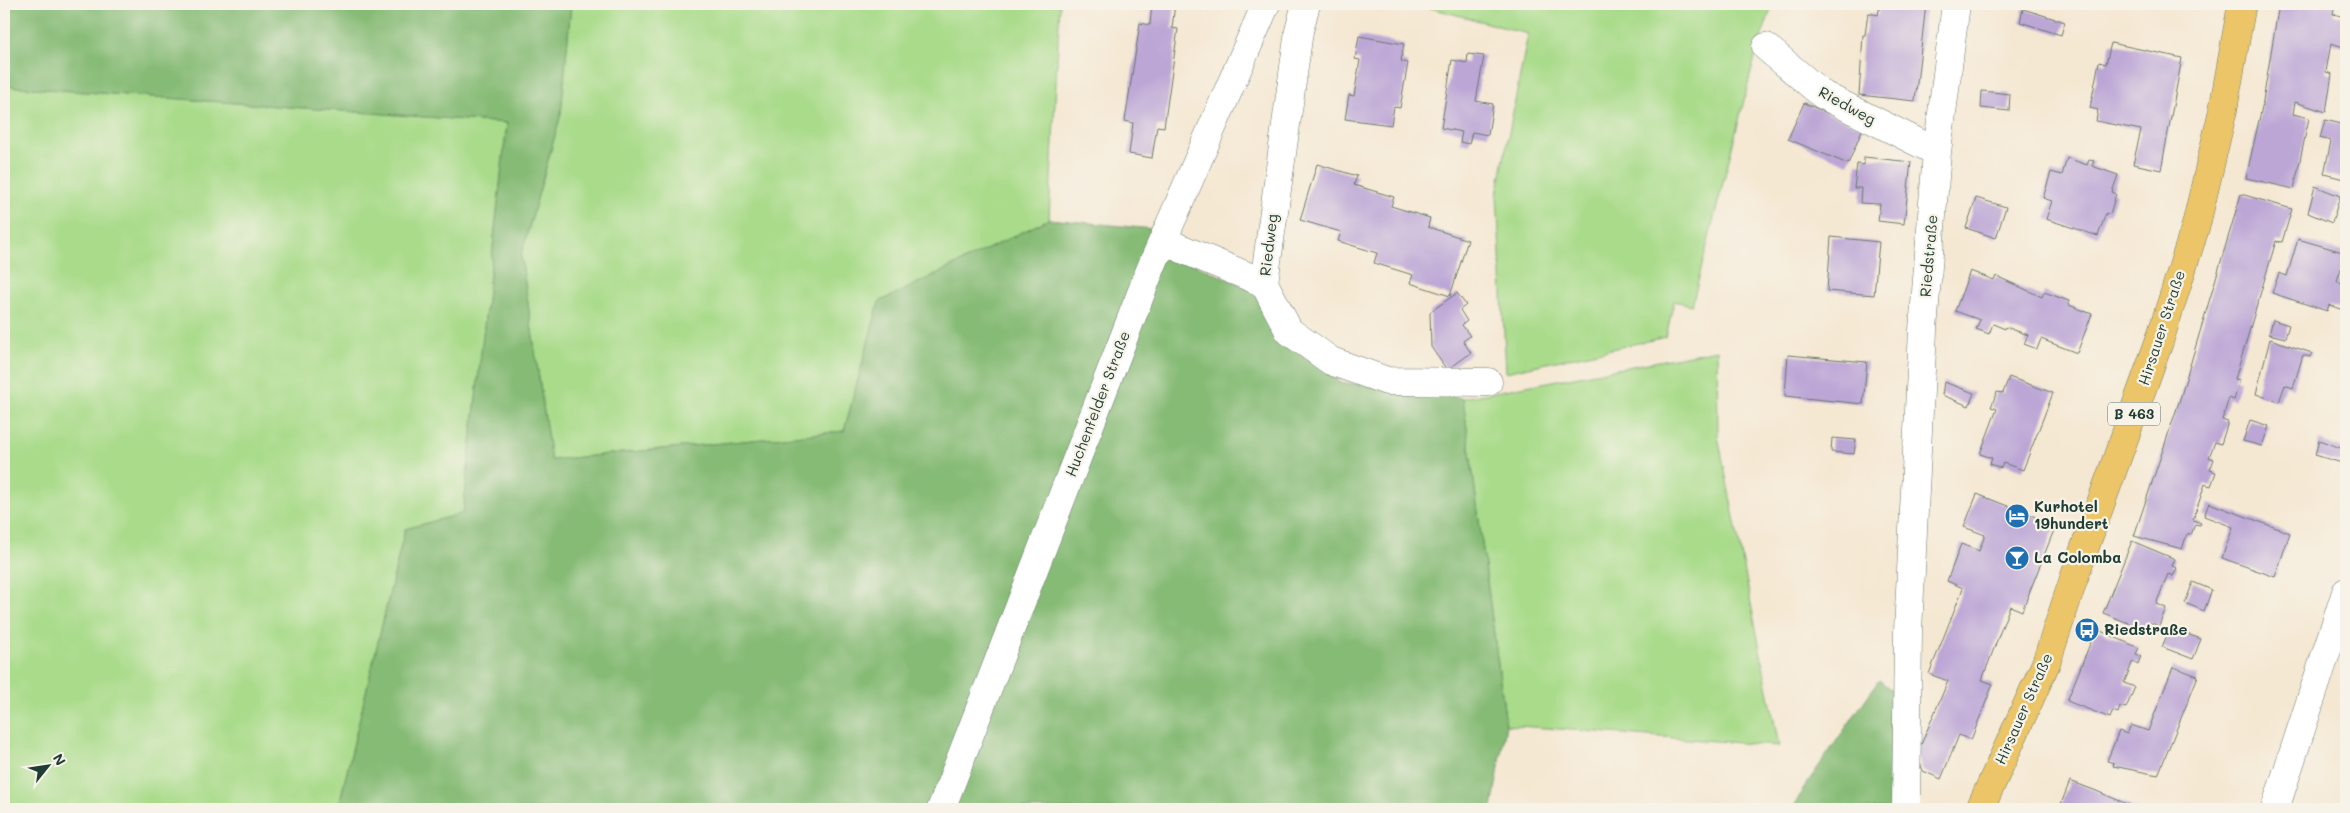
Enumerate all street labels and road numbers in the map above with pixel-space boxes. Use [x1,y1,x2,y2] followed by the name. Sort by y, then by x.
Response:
[1815,81,1880,129] street label: Riedweg
[1254,212,1282,277] street label: Riedweg
[1914,214,1942,298] street label: Riedstraße
[2133,268,2189,388] street label: Hirsauer Straße
[1060,328,1134,479] street label: Huchenfelder Straße
[2108,402,2160,426] road number: B 463
[1990,650,2057,767] street label: Hirsauer Straße

